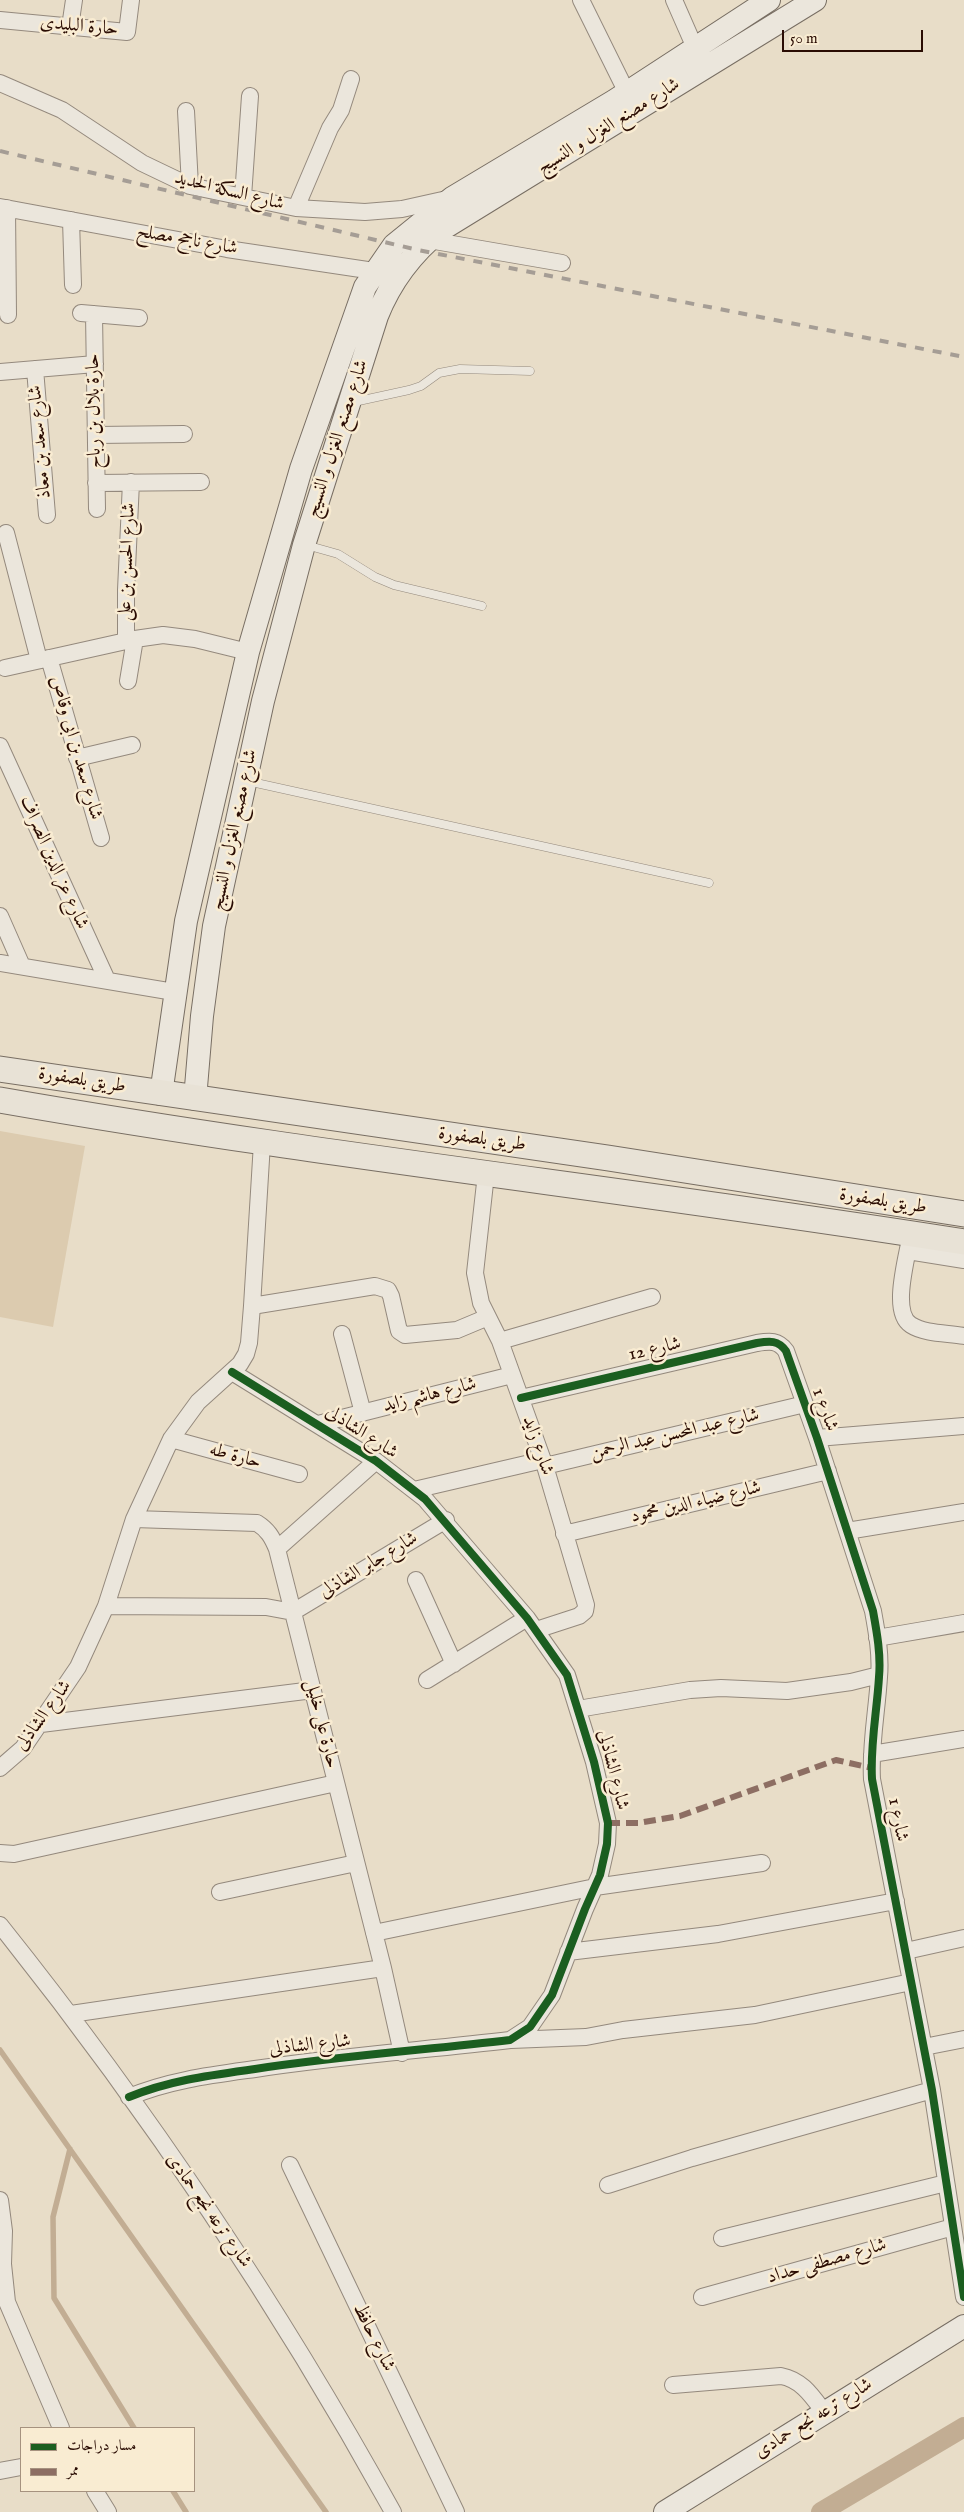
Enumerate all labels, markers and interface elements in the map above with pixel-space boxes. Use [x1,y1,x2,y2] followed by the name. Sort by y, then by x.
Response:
[39,12,119,42] street label: حارة البليدى
[784,20,925,52] scale bar
[790,29,818,48] text: 50 m
[533,74,685,180] street label: شارع مصنع الغزل و النسيج
[172,167,286,217] street label: شارع السكة الحديد
[135,221,239,261] street label: شارع ناجح مصلح
[83,353,107,469] street label: حارة بلال بن رباح
[302,357,374,521] street label: شارع مصنع الغزل و النسيج
[25,384,57,500] street label: شارع سعد بن معاذ
[115,503,141,621] street label: شارع الحسن بن على
[43,673,107,823] street label: شارع سعد بن ابى وقاص
[207,747,263,913] street label: شارع مصنع الغزل و النسيج
[13,793,93,933] street label: شارع عز الدين الصراف
[37,1063,127,1099] street label: طريق بلصفورة
[437,1123,527,1157] street label: طريق بلصفورة
[838,1184,928,1220] street label: طريق بلصفورة
[627,1333,683,1367] street label: شارع 12
[381,1373,479,1419] street label: شارع هاشم زايد
[806,1385,842,1435] street label: شارع 1
[320,1401,402,1465] street label: شارع الشاذلى
[588,1404,762,1466] street label: شارع عبد المحسن عبد الرحمن
[516,1413,558,1479] street label: شارع زايد
[207,1439,263,1475] street label: حارة طه
[628,1477,764,1529] street label: شارع ضياء الدين محمود
[316,1528,422,1604] street label: شارع جابر الشاذلى
[11,1676,77,1756] street label: شارع الشاذلى
[299,1677,343,1771] street label: حارة على خليل
[591,1728,633,1812] street label: شارع الشاذلى
[882,1796,912,1844] street label: شارع 1
[268,2030,352,2062] street label: شارع الشاذلى
[160,2149,256,2273] street label: شارع ترعه نجع حمادى
[765,2234,889,2290] street label: شارع مصطفى حداد
[347,2300,399,2376] street label: شارع حافظ
[751,2374,877,2464] street label: شارع ترعه نجع حمادى
[20,2427,195,2492] legend
[67,2436,136,2455] text: مسار دراجات
[67,2461,79,2480] text: ممر

